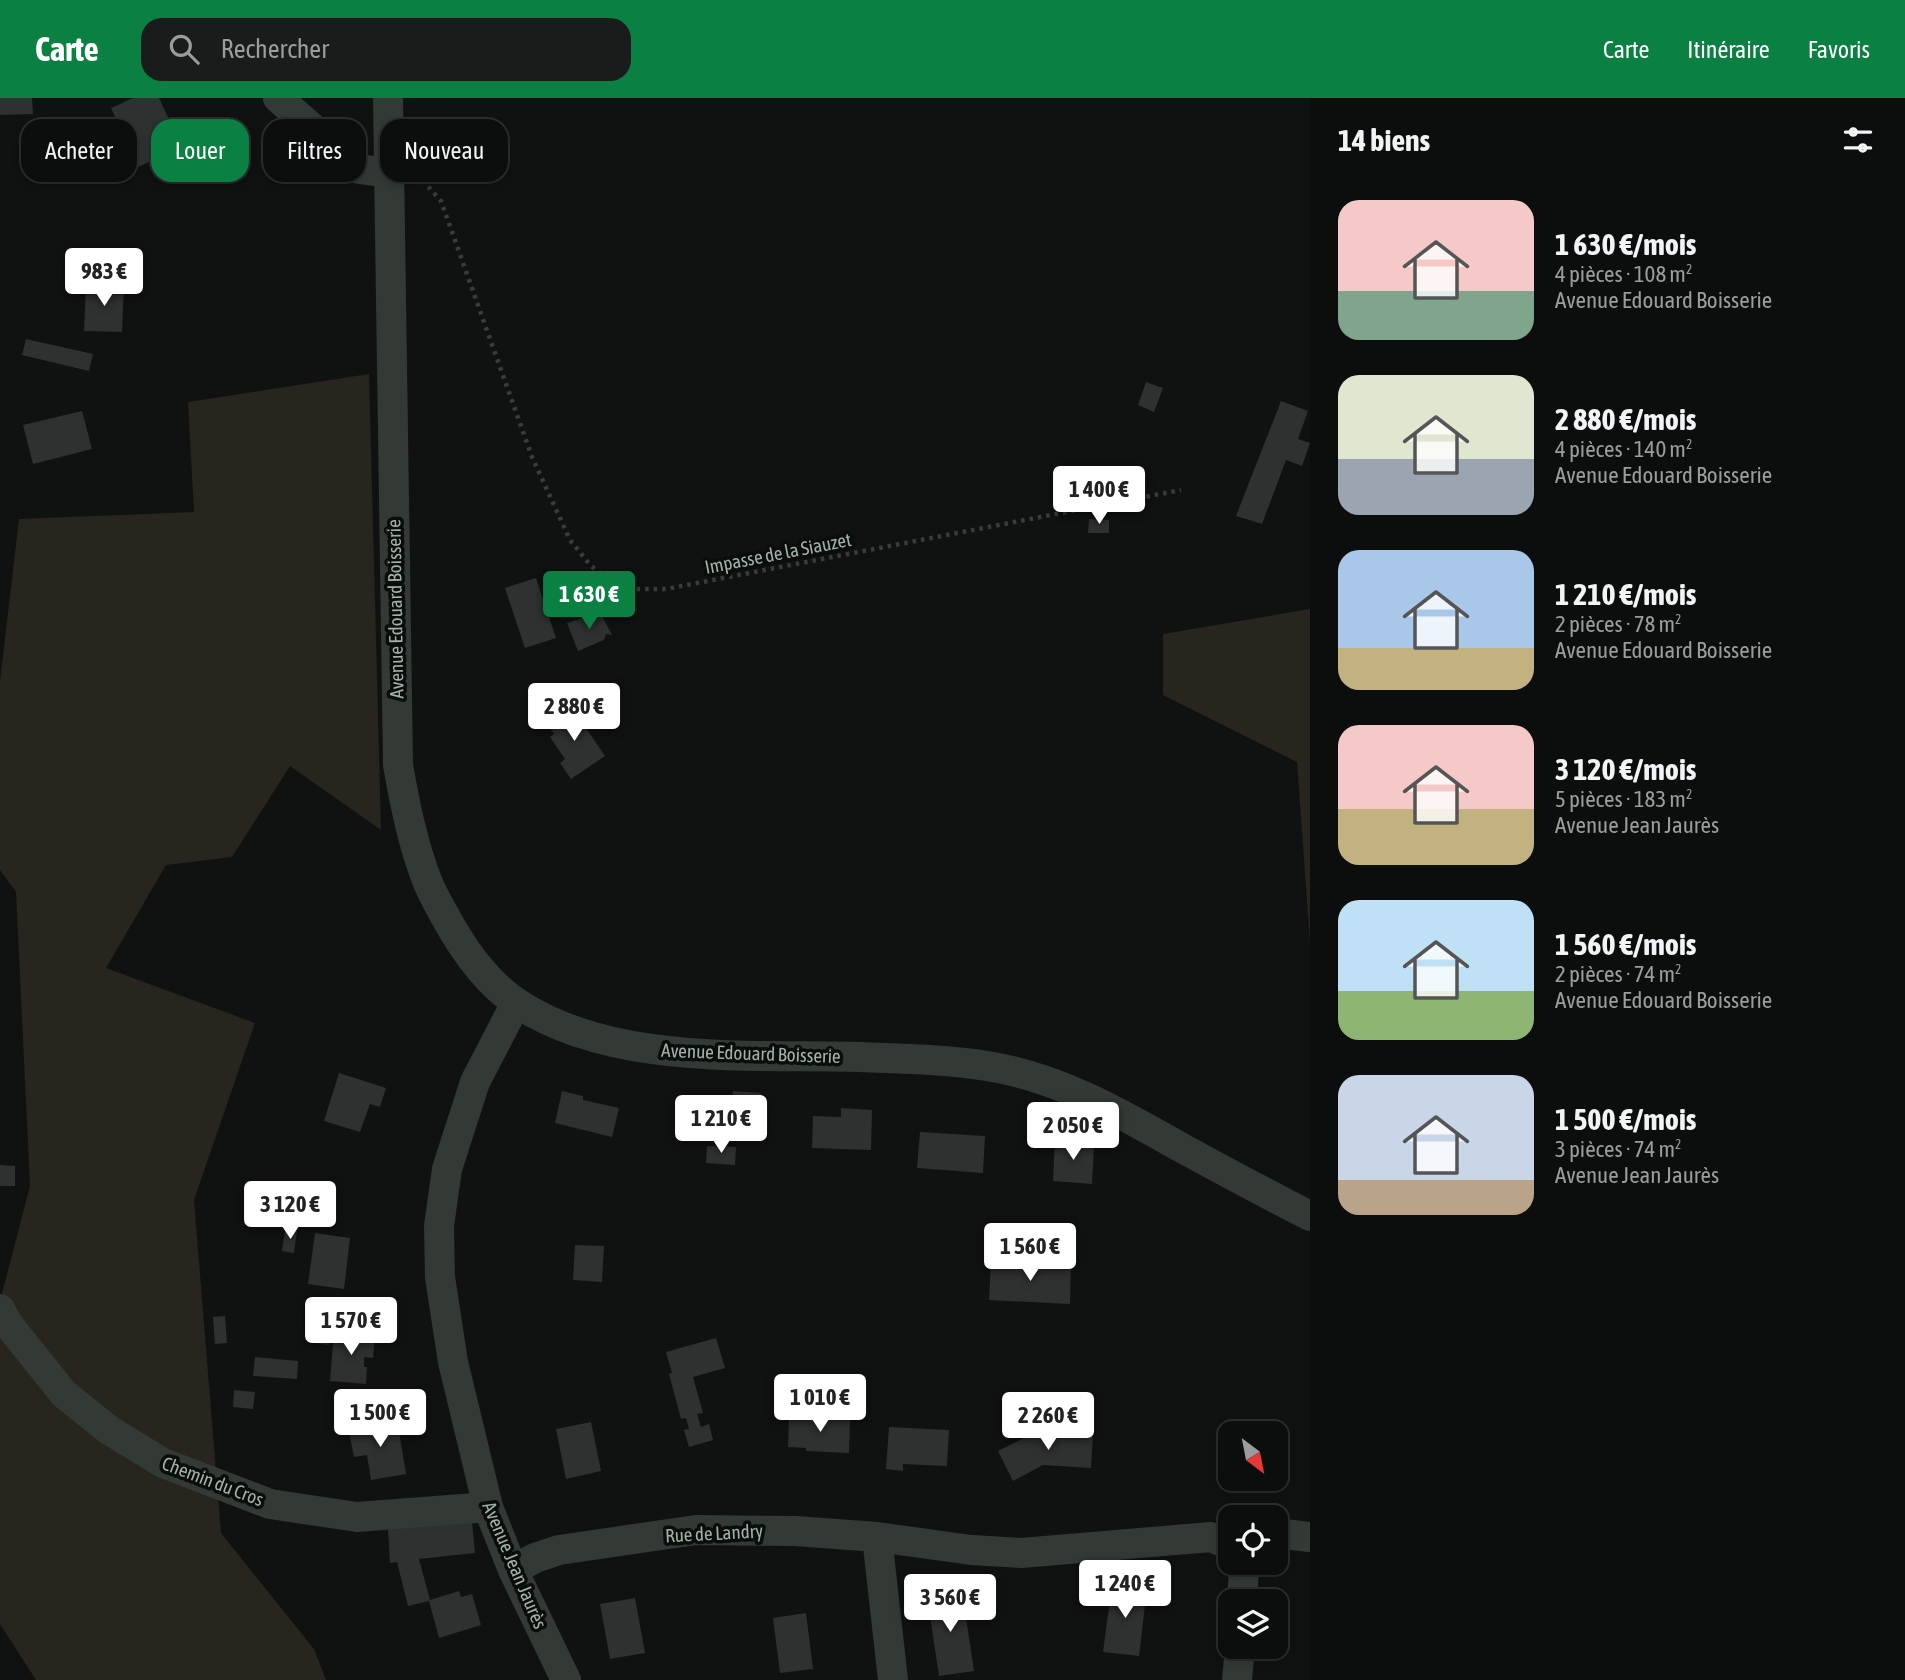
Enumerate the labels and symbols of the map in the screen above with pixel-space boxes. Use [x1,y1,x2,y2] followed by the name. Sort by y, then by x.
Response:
[55,248,153,308] pin: 983 €
[1034,466,1164,526] pin: 1 400 €
[382,519,408,699] street label: Avenue Edouard Boisserie
[703,528,853,578] street label: Impasse de la Siauzet
[524,572,654,631] pin: 1 630 €
[509,684,639,743] pin: 2 880 €
[661,1039,841,1067] street label: Avenue Edouard Boisserie
[656,1096,786,1155] pin: 1 210 €
[1008,1102,1138,1162] pin: 2 050 €
[225,1182,355,1241] pin: 3 120 €
[965,1224,1095,1283] pin: 1 560 €
[286,1298,416,1357] pin: 1 570 €
[755,1374,885,1434] pin: 1 010 €
[315,1390,445,1449] pin: 1 500 €
[983,1392,1113,1452] pin: 2 260 €
[1218,1421,1288,1491] north arrow
[159,1452,267,1511] street label: Chemin du Cros
[478,1498,552,1632] street label: Avenue Jean Jaurès
[664,1519,764,1547] street label: Rue de Landry
[1060,1560,1190,1620] pin: 1 240 €
[885,1574,1015,1634] pin: 3 560 €

